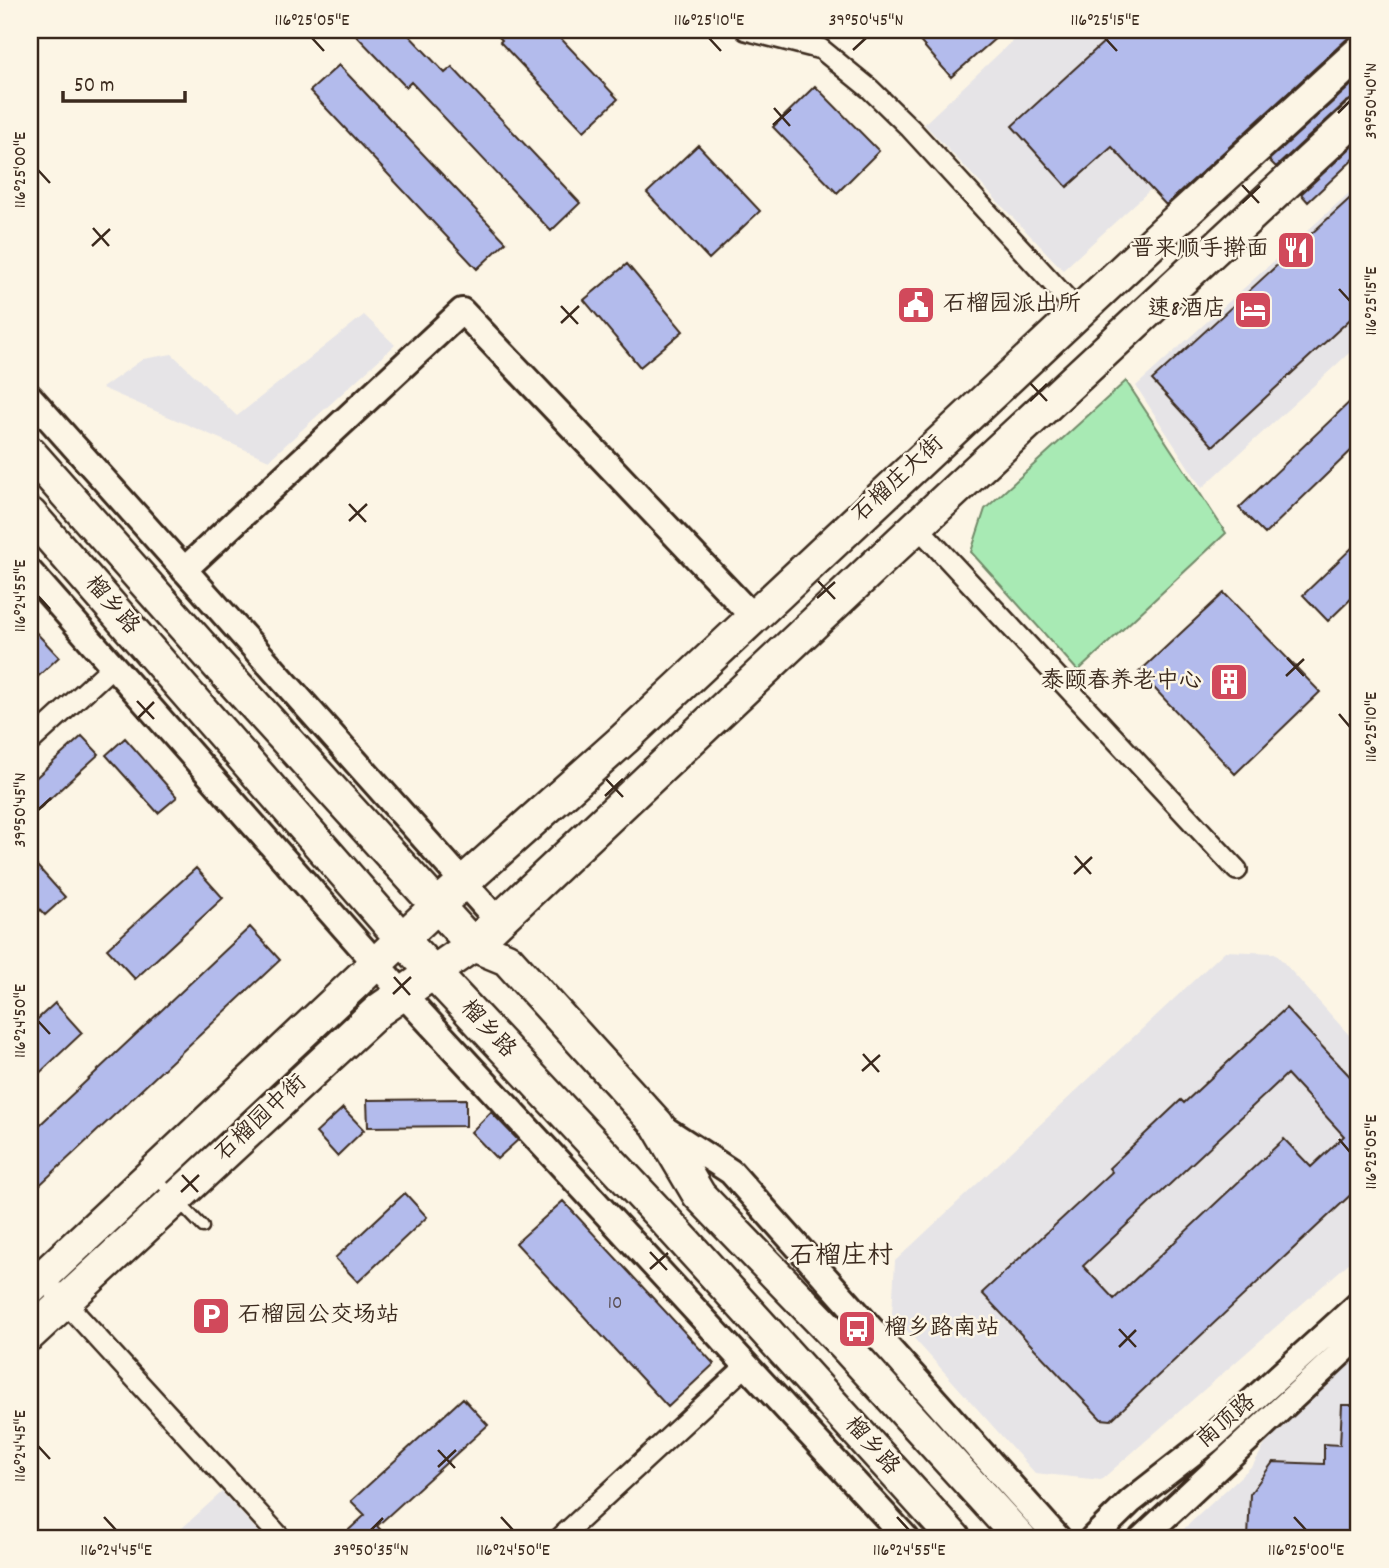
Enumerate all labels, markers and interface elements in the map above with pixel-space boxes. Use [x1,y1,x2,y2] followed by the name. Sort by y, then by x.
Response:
[275,9,349,34] text: 116°25'05"E
[674,9,744,34] text: 116°25'10"E
[829,9,903,34] text: 39°50'45"N
[1070,9,1140,34] text: 116°25'15"E
[63,60,186,104] scale bar
[1360,63,1385,139] text: 39°50'40"N
[74,72,114,102] text: 50 m
[9,132,34,208] text: 116°25'00"E
[1275,229,1317,271] restaurant icon: 晋来顺手擀面
[1131,234,1269,267] place label: 晋来顺手擀面
[1360,266,1385,336] text: 116°25'15"E
[895,284,937,326] public building icon: 石榴园派出所
[943,289,1081,322] place label: 石榴园派出所
[1232,289,1274,331] hotel icon: 速8酒店
[1148,294,1226,327] place label: 速8酒店
[846,429,952,531] street label: 石榴庄大街
[9,560,34,632] text: 116°24'55"E
[76,569,146,643] street label: 榴乡路
[1208,661,1250,703] building icon: 泰颐春养老中心
[1041,666,1202,699] place label: 泰颐春养老中心
[1360,692,1385,762] text: 116°25'10"E
[9,773,34,847] text: 39°50'45"N
[9,984,34,1058] text: 116°24'50"E
[451,994,523,1066] street label: 榴乡路
[209,1068,315,1170] street label: 石榴园中街
[1360,1115,1385,1189] text: 116°25'05"E
[789,1239,893,1276] district label: 石榴庄村
[608,1291,622,1318] house number: 10
[190,1295,232,1337] parking icon: 石榴园公交场站
[238,1300,399,1333] place label: 石榴园公交场站
[836,1308,878,1350] bus stop icon: 榴乡路南站
[884,1313,999,1346] place label: 榴乡路南站
[1190,1387,1264,1457] street label: 南顶路
[9,1410,34,1482] text: 116°24'45"E
[836,1410,906,1484] street label: 榴乡路
[80,1539,152,1564] text: 116°24'45"E
[333,1539,409,1564] text: 39°50'35"N
[476,1539,550,1564] text: 116°24'50"E
[873,1539,945,1564] text: 116°24'55"E
[1268,1539,1344,1564] text: 116°25'00"E

